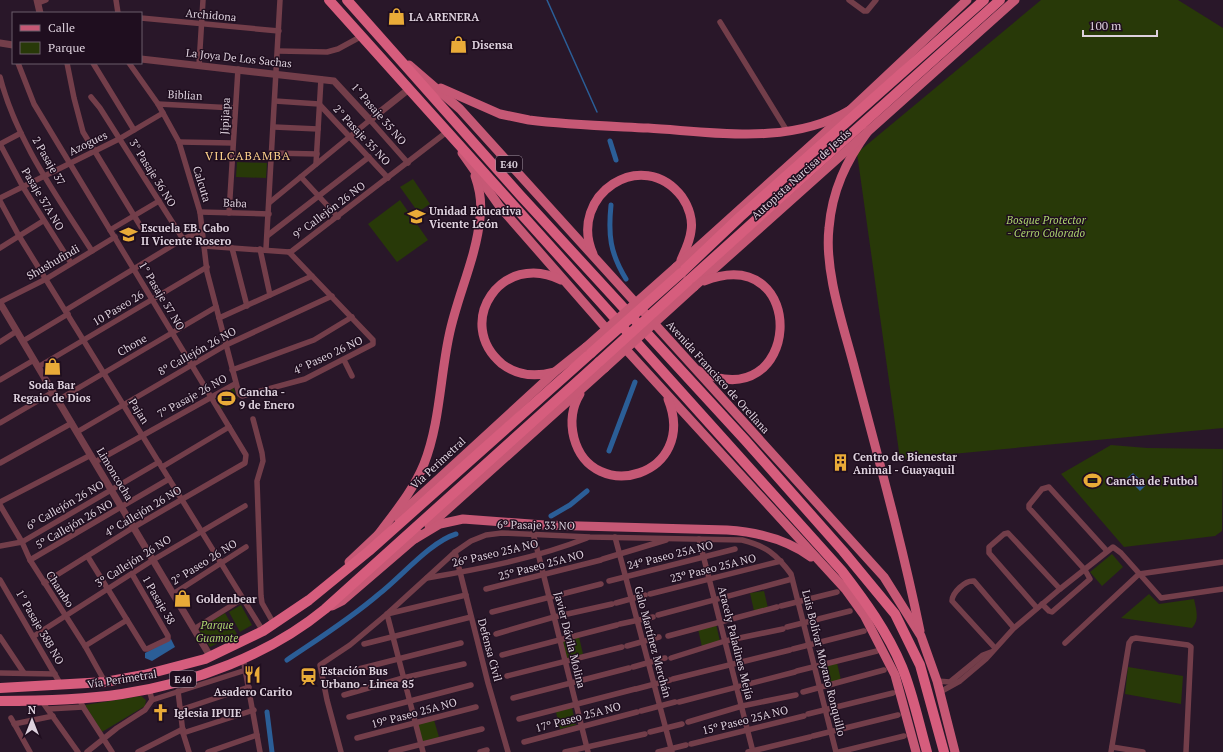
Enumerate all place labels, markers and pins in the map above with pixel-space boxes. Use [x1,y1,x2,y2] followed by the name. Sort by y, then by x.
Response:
[386,7,406,27] shop icon: LA ARENERA
[409,10,480,24] place label: LA ARENERA
[449,35,469,55] shop icon: Disensa
[472,38,513,52] place label: Disensa
[429,204,522,231] place label: Unidad Educativa Vicente León
[406,207,426,227] school or university icon: Unidad Educativa Vicente León
[141,221,232,248] place label: Escuela EB. Cabo II Vicente Rosero
[118,224,138,244] school or university icon: Escuela EB. Cabo II Vicente Rosero
[42,357,62,377] shop icon: Soda Bar Regaio de Dios
[13,378,91,405] place label: Soda Bar Regaio de Dios
[239,385,295,412] place label: Cancha - 9 de Enero
[216,388,236,408] sports icon: Cancha - 9 de Enero
[853,450,957,477] place label: Centro de Bienestar Animal - Guayaquil
[830,453,850,473] building icon: Centro de Bienestar Animal - Guayaquil
[1083,471,1103,491] sports icon: Cancha de Futbol
[1106,474,1198,488] place label: Cancha de Futbol
[173,589,193,609] shop icon: Goldenbear
[196,592,257,606] place label: Goldenbear
[243,664,263,684] restaurant icon: Asadero Carito
[321,664,414,691] place label: Estación Bus Urbano - Linea 85
[298,667,318,687] station icon: Estación Bus Urbano - Linea 85
[214,685,293,699] place label: Asadero Carito
[151,703,171,723] church icon: Iglesia IPUIE
[174,706,242,720] place label: Iglesia IPUIE

